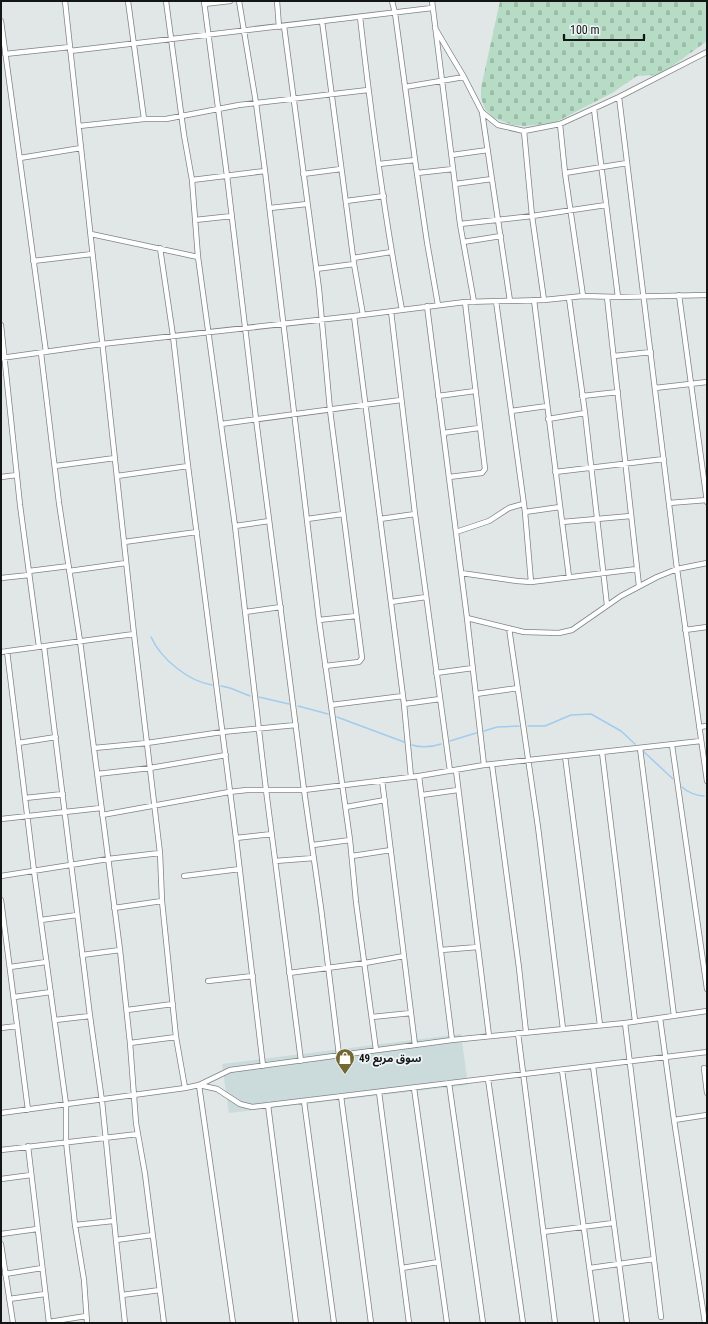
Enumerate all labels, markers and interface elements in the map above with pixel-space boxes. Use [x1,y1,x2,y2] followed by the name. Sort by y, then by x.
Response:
[564,16,644,42] scale bar
[570,23,600,37] text: 100 m
[334,1047,356,1075] shop icon: سوق مربع 49
[359,1052,421,1067] place label: سوق مربع 49

